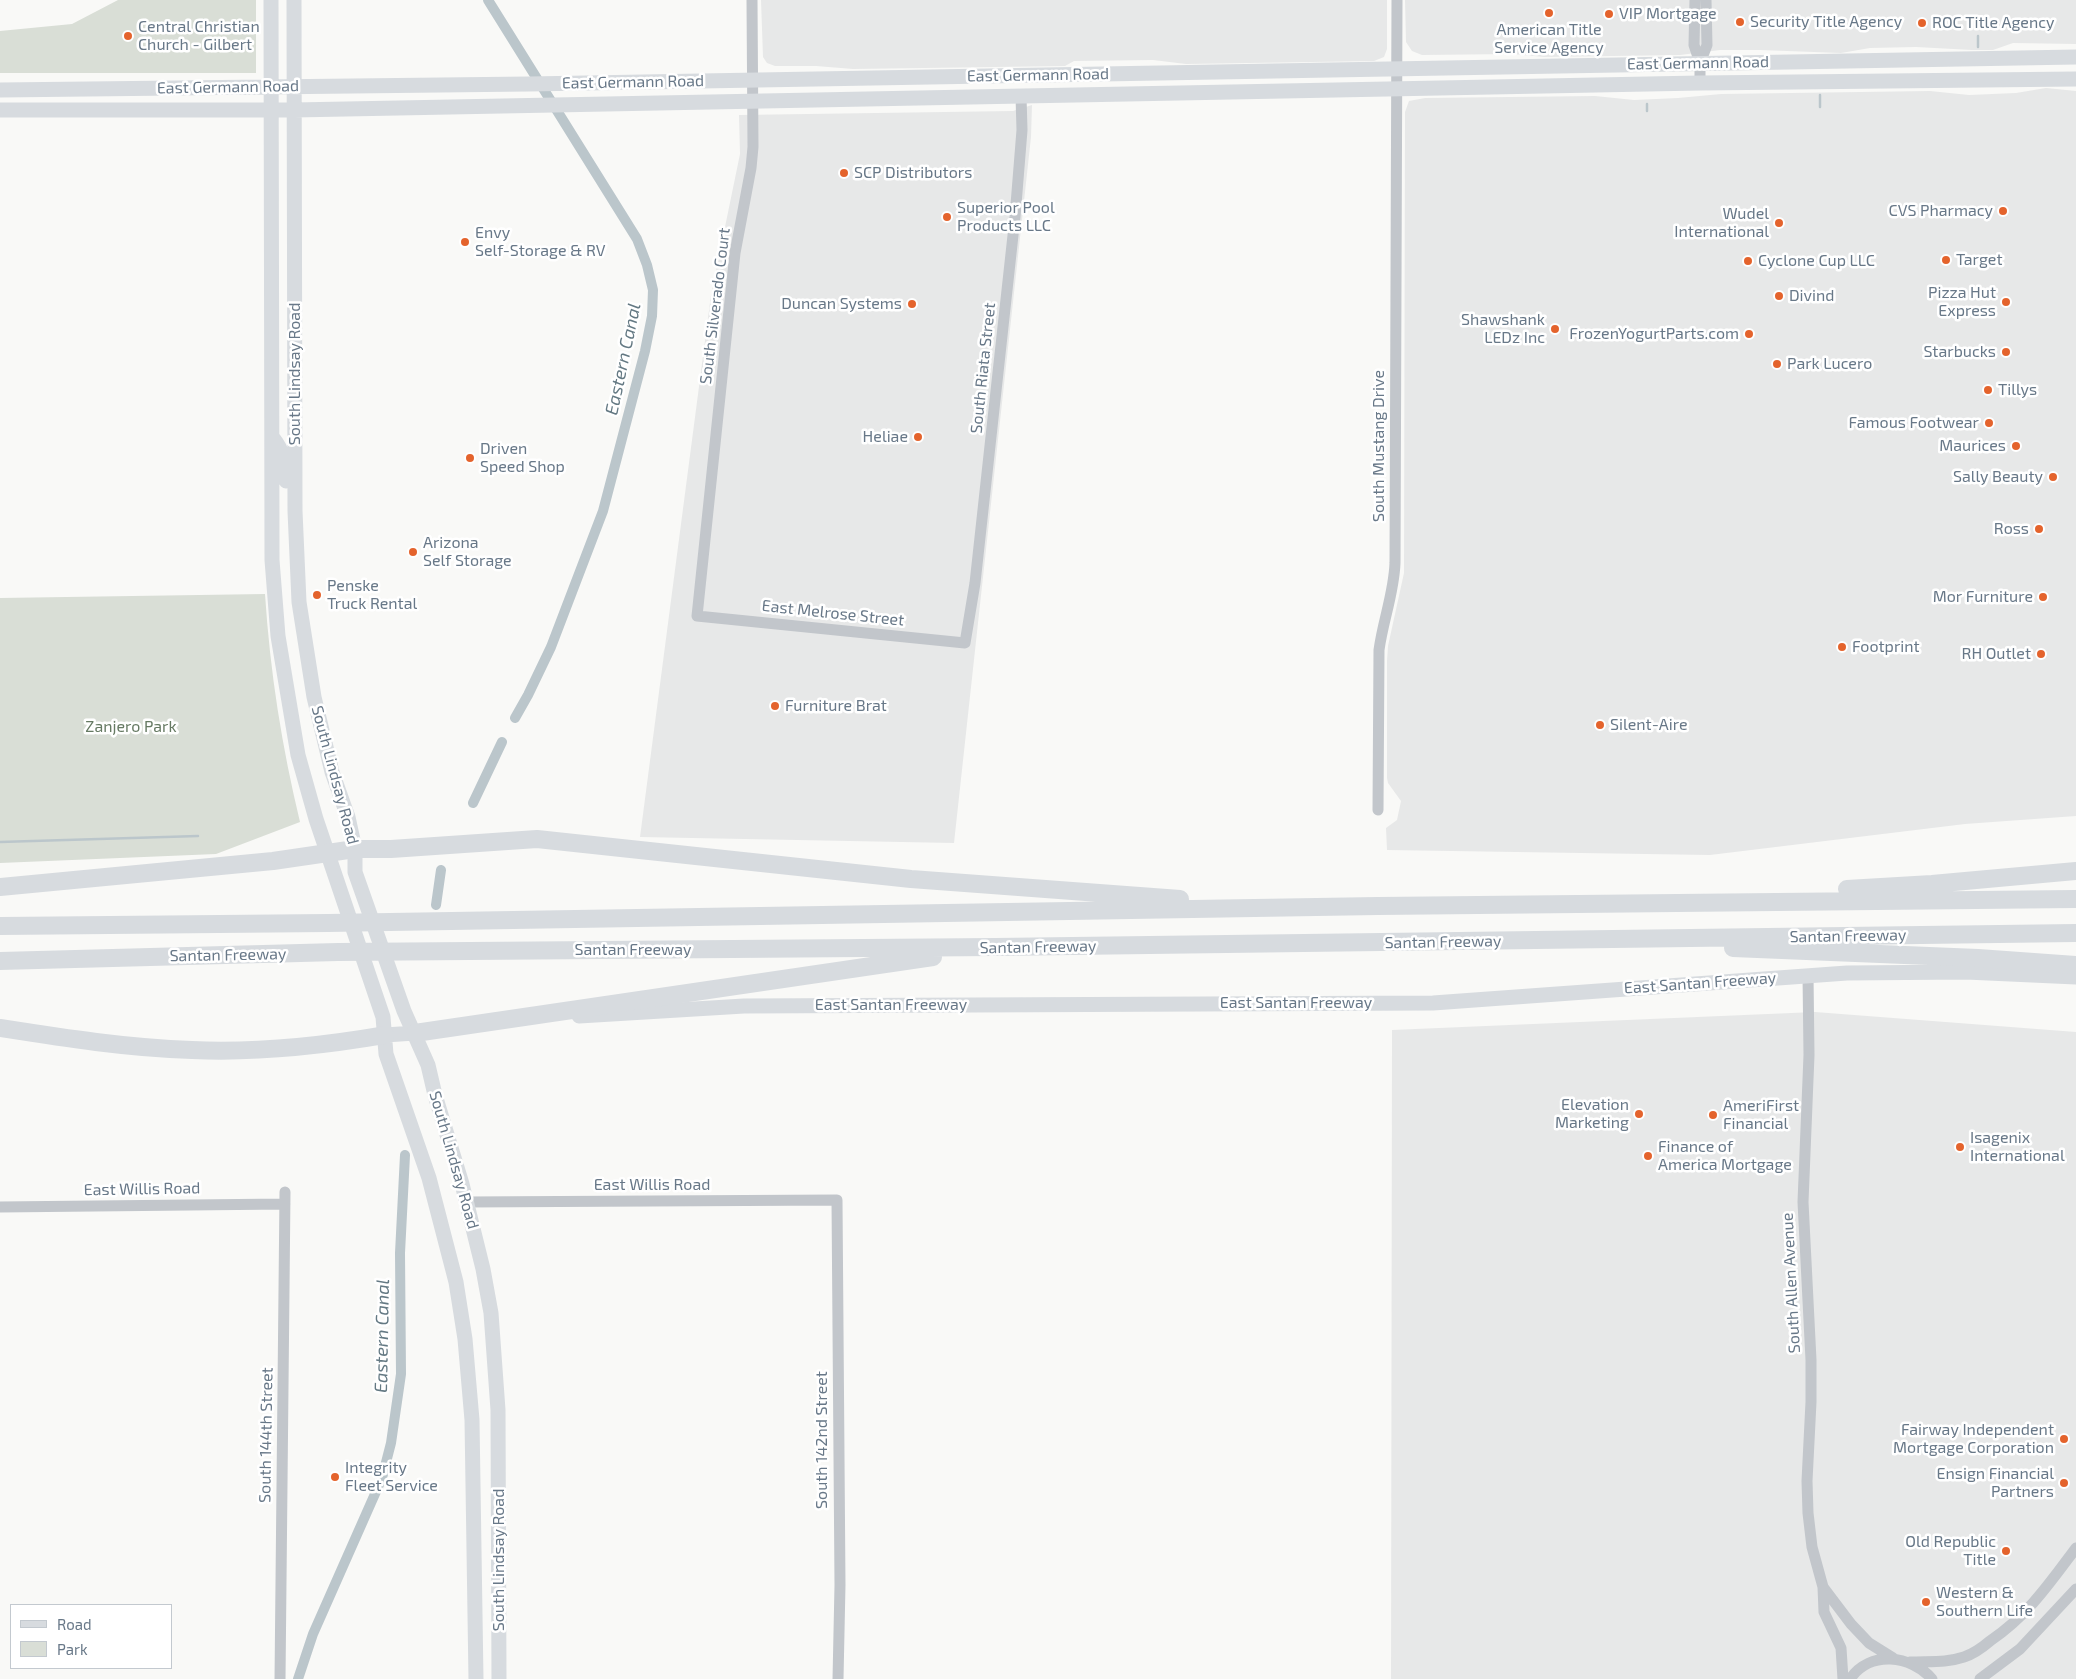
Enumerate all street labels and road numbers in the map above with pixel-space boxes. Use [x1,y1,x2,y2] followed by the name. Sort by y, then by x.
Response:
[1627,52,1769,74] street label: East Germann Road
[967,64,1109,86] street label: East Germann Road
[562,71,704,93] street label: East Germann Road
[157,76,299,98] street label: East Germann Road
[696,227,734,385] street label: South Silverado Court
[967,302,999,434] street label: South Riata Street
[285,303,305,445] street label: South Lindsay Road
[1369,370,1389,522] street label: South Mustang Drive
[761,596,905,630] street label: East Melrose Street
[307,704,363,846] street label: South Lindsay Road
[1789,925,1907,947] street label: Santan Freeway
[1384,931,1502,953] street label: Santan Freeway
[979,936,1097,958] street label: Santan Freeway
[575,940,691,960] street label: Santan Freeway
[169,944,287,966] street label: Santan Freeway
[1623,968,1777,998] street label: East Santan Freeway
[1220,993,1372,1013] street label: East Santan Freeway
[815,995,967,1015] street label: East Santan Freeway
[425,1089,483,1231] street label: South Lindsay Road
[594,1175,710,1195] street label: East Willis Road
[83,1178,201,1200] street label: East Willis Road
[1778,1212,1804,1354] street label: South Allen Avenue
[255,1367,277,1503] street label: South 144th Street
[812,1371,832,1509] street label: South 142nd Street
[489,1489,509,1631] street label: South Lindsay Road

